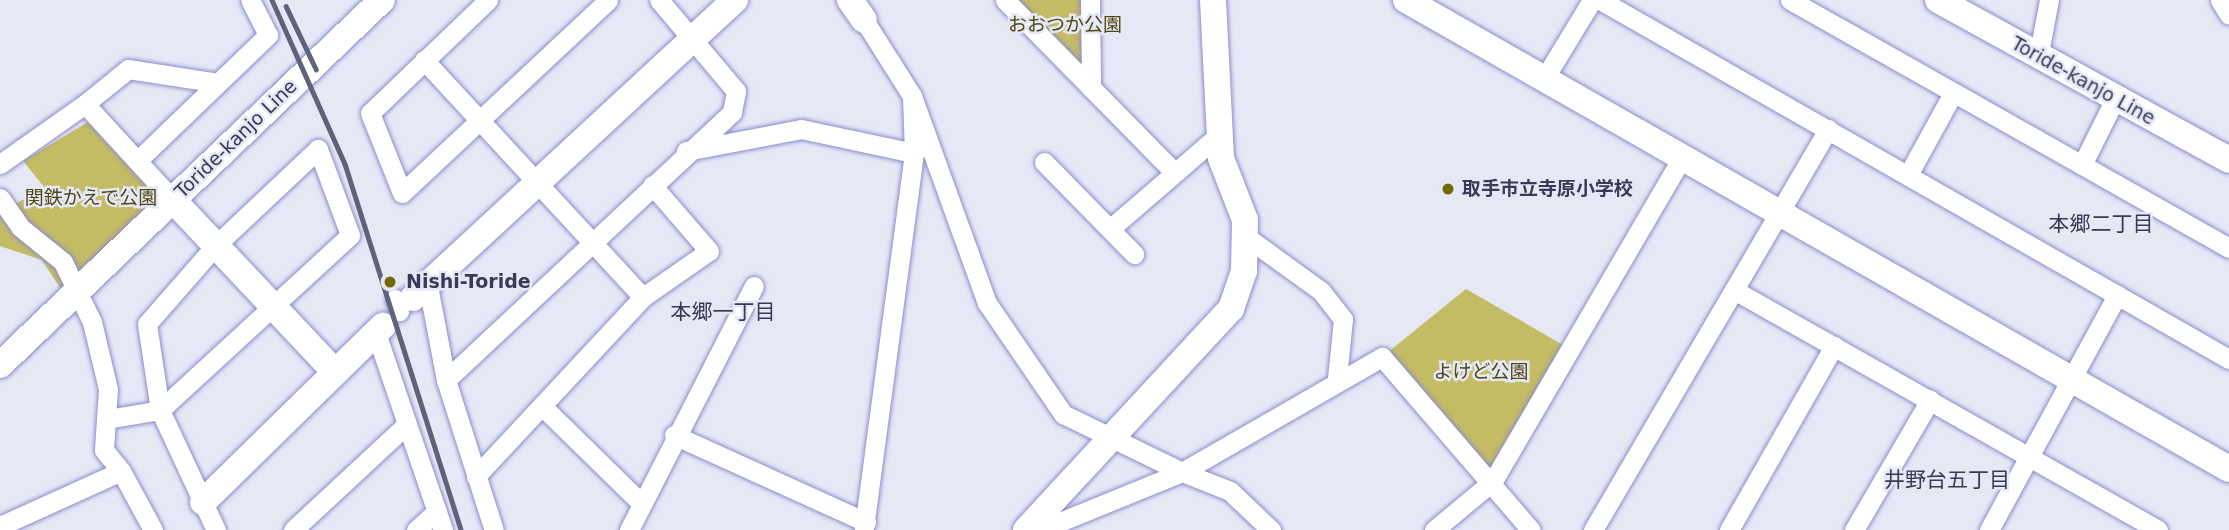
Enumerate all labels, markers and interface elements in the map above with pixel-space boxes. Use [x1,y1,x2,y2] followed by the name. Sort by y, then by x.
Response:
[1008,14,1122,36] park label: おおつか公園
[2007,32,2159,130] street label: Toride-kanjo Line
[170,75,302,203] street label: Toride-kanjo Line
[1462,178,1633,200] place label: 取手市立寺原小学校
[1440,181,1456,197] marker: 取手市立寺原小学校
[25,187,157,209] park label: 関鉄かえで公園
[2049,211,2153,237] district label: 本郷二丁目
[406,271,531,293] place label: Nishi-Toride
[380,272,400,292] marker: Nishi-Toride
[671,299,775,325] district label: 本郷一丁目
[1434,361,1528,383] park label: よけど公園
[1884,467,2010,493] district label: 井野台五丁目

